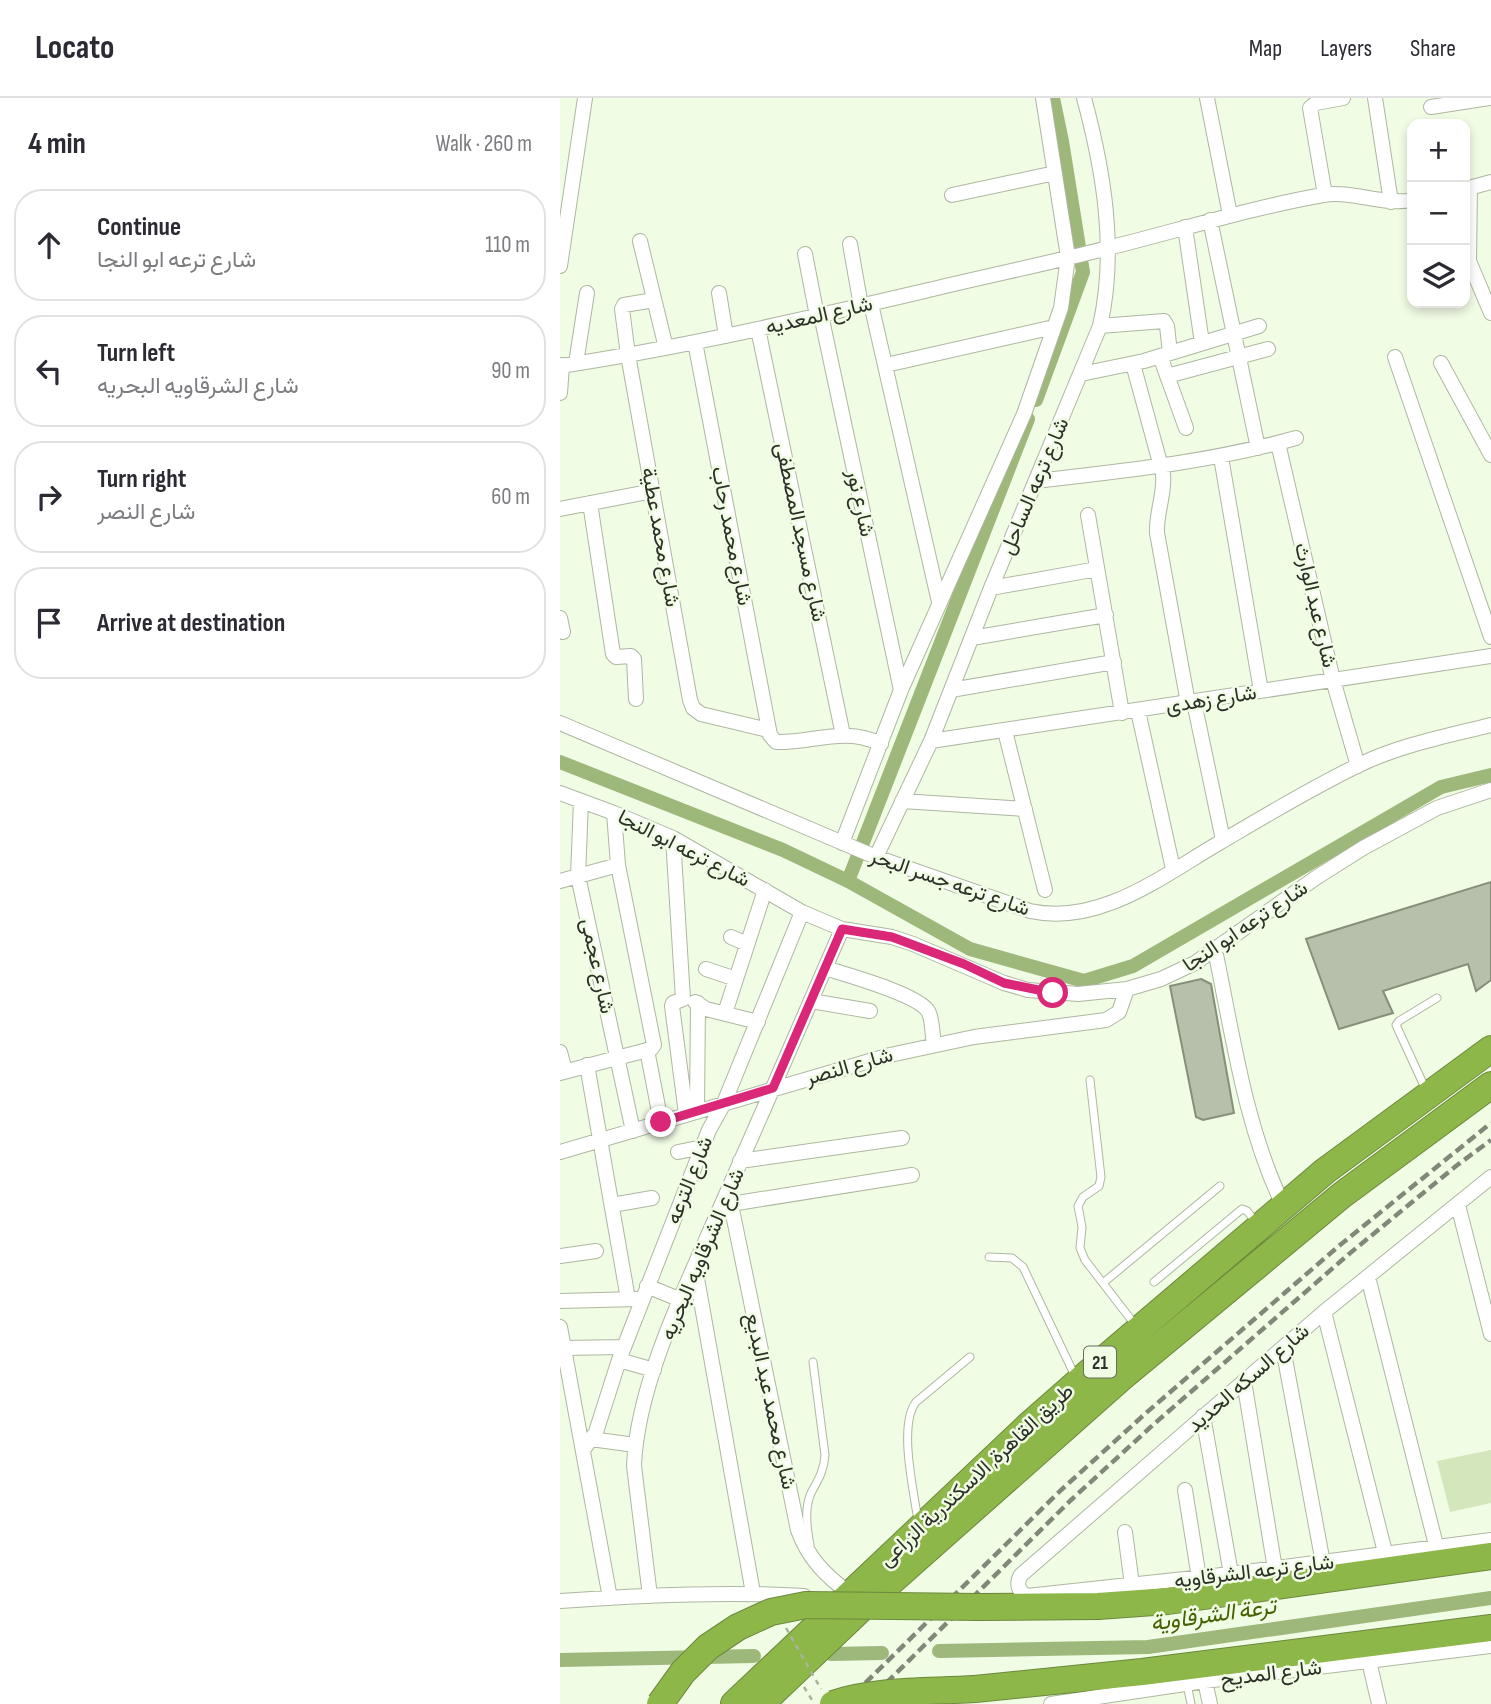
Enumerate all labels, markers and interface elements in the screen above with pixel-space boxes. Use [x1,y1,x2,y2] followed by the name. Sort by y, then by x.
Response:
[35,28,114,68] text: Locato
[1249,34,1282,63] text: Map
[1320,34,1372,63] text: Layers
[1410,34,1456,63] text: Share
[1407,119,1470,308] map controls
[1407,119,1470,182] button: +
[28,126,86,162] text: 4 min
[436,130,532,158] text: Walk · 260 m
[1407,182,1470,245] button: −
[97,212,181,243] text: Continue
[30,226,68,264] icon: ahead
[485,231,530,259] text: 110 m
[1407,245,1470,308] button: layers
[97,246,256,274] text: شارع ترعه ابو النجا
[763,291,875,341] street label: شارع المعديه
[97,338,175,369] text: Turn left
[30,352,68,390] icon: left
[491,357,530,385] text: 90 m
[97,372,299,400] text: شارع الشرقاويه البحريه
[994,414,1075,559] street label: شارع ترعه الساحل
[768,440,832,624] street label: شارع مسجد المصطفى
[97,464,186,495] text: Turn right
[705,464,757,608] street label: شارع محمد رحاب
[635,465,685,609] street label: شارع محمد عطية
[840,466,880,539] street label: شارع نور
[30,478,68,516] icon: right
[491,483,530,511] text: 60 m
[97,498,195,526] text: شارع النصر
[1288,540,1342,670] street label: شارع عبد الوارث
[30,604,68,642] icon: arrive
[97,608,285,639] text: Arrive at destination
[1164,680,1258,720] street label: شارع زهدى
[613,804,754,893] street label: شارع ترعه ابو النجا
[865,843,1033,923] street label: شارع ترعه جسر البحر
[1178,875,1313,978] street label: شارع ترعه ابو النجا
[574,916,620,1016] street label: شارع عجمى
[1037,977,1068,1008] route start
[802,1042,896,1092] street label: شارع النصر
[645,1106,676,1137] route end
[661,1133,719,1228] street label: شارع الترعه
[655,1165,751,1344] street label: شارع الشرقاويه البحريه
[739,1310,801,1492] street label: شارع محمد عبد البديع
[1182,1319,1315,1439] street label: شارع السكه الحديد
[1084,1346,1116,1378] road number: 21
[874,1379,1079,1572] street label: طريق القاهرة, الاسكندرية الزراعى
[1173,1549,1336,1595] street label: شارع ترعه الشرقاويه
[1149,1592,1281,1638] water label: ترعة الشرقاوية
[1219,1655,1323,1693] street label: شارع المديح

